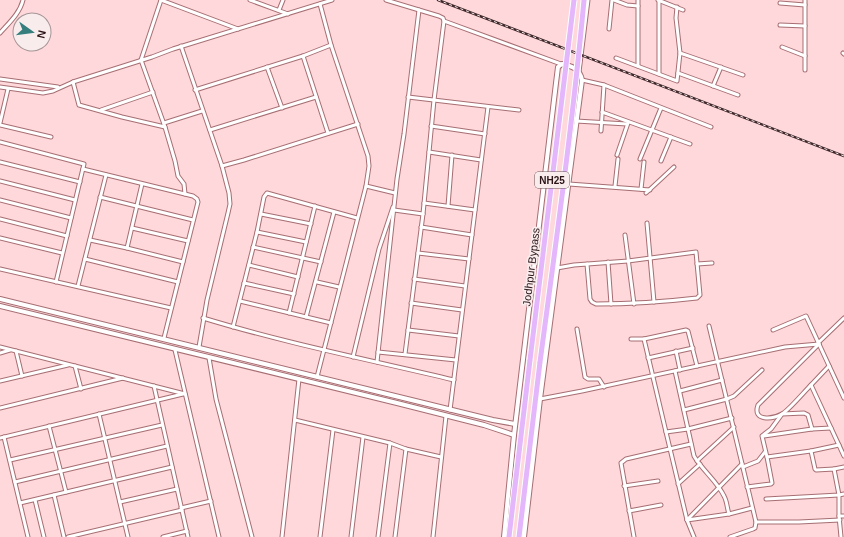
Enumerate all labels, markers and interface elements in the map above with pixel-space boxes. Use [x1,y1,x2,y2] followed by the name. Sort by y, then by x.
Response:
[12,12,52,52] north arrow
[35,29,48,40] text: N
[535,172,569,188] road number: NH25
[520,227,542,307] street label: Jodhpur Bypass

